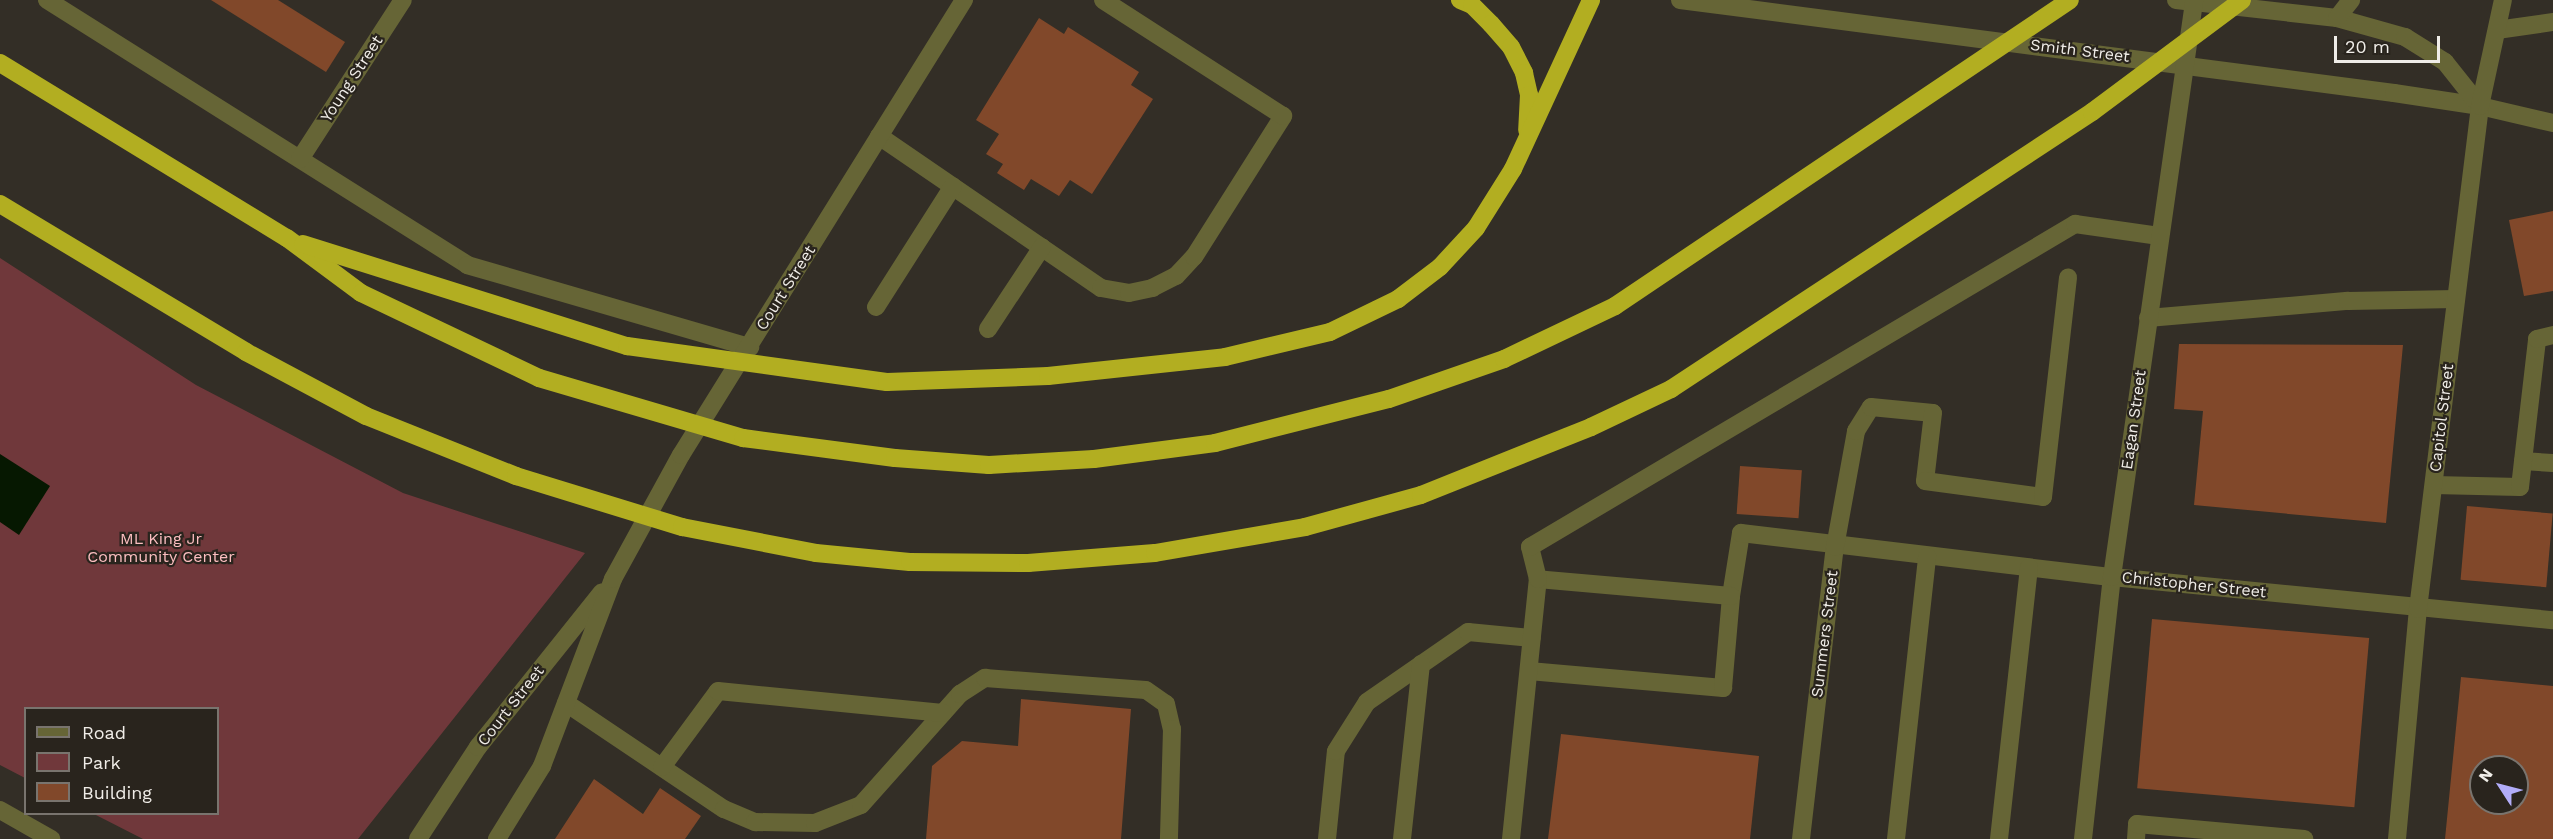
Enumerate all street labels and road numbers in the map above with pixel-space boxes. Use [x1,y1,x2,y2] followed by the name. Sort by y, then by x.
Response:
[317,32,387,126] street label: Young Street
[2029,35,2131,67] street label: Smith Street
[752,242,820,334] street label: Court Street
[2426,363,2458,473] street label: Capitol Street
[2118,369,2150,471] street label: Eagan Street
[2121,568,2267,602] street label: Christopher Street
[1808,569,1842,699] street label: Summers Street
[474,662,548,750] street label: Court Street

